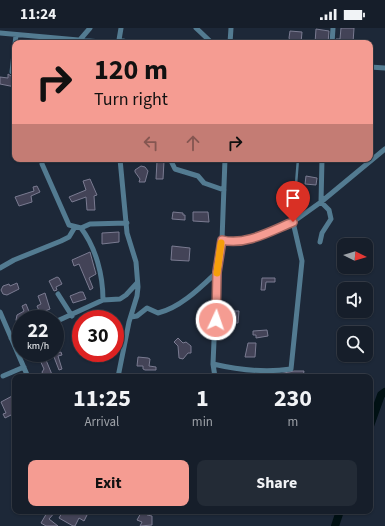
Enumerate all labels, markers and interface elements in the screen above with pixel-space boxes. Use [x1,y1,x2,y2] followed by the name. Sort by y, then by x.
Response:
[20,4,56,25] text: 11:24
[94,50,168,90] text: 120 m
[28,56,80,108] icon: right
[94,87,168,112] text: Turn right
[140,132,162,154] icon: left
[182,132,204,154] icon: ahead
[224,132,246,154] icon: right
[276,181,310,222] pin
[282,187,304,209] icon: arrive
[337,238,373,274] north arrow
[337,238,373,362] map controls
[337,282,373,318] button: sound
[195,299,237,341] position arrow
[72,310,124,362] speed limit sign: 30
[27,317,49,345] text: 22
[337,326,373,362] button: search
[27,339,49,353] text: km/h
[73,381,131,416] text: 11:25
[196,381,209,416] text: 1
[274,381,312,416] text: 230
[84,413,119,431] text: Arrival
[192,413,213,431] text: min
[288,413,298,431] text: m
[28,460,189,506] button: Exit
[197,460,357,506] button: Share

